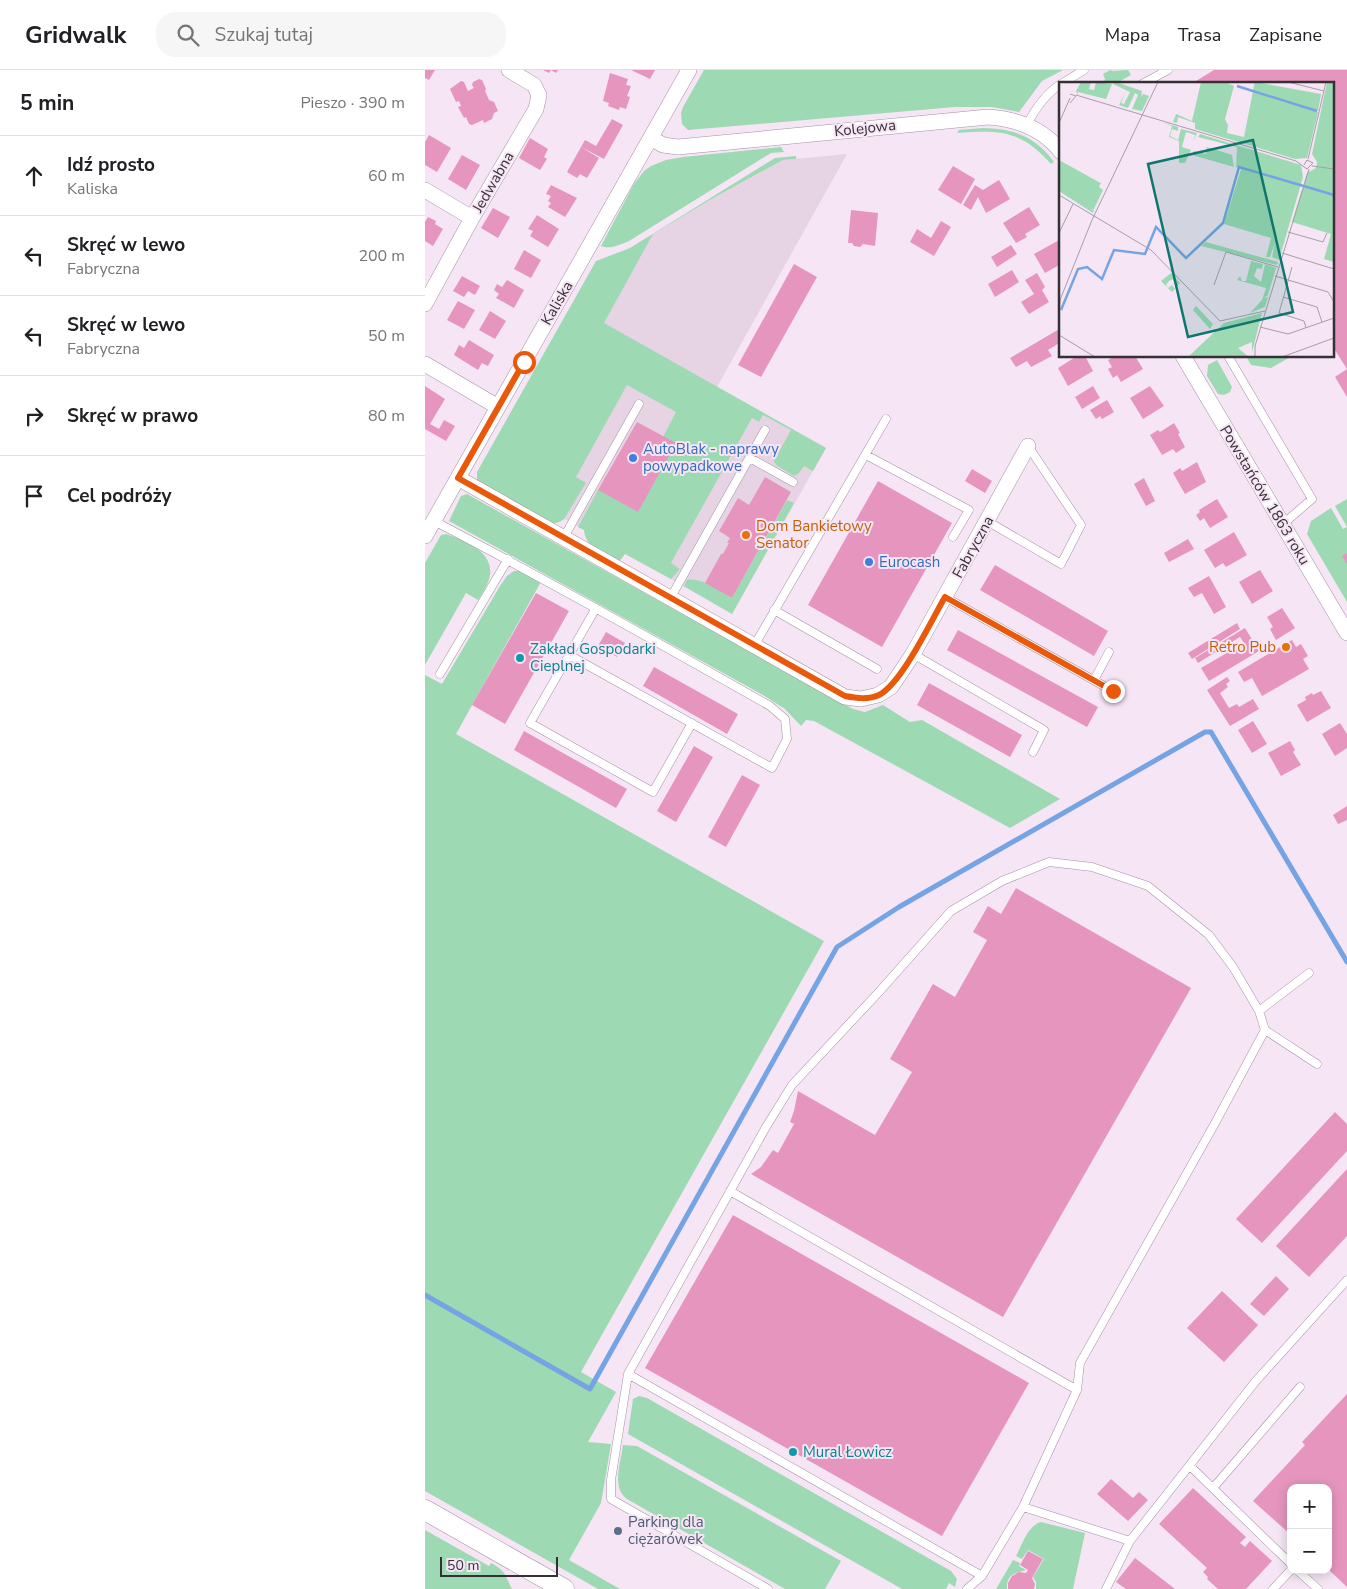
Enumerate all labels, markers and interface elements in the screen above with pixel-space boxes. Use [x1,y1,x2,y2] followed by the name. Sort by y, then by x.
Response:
[156,12,506,57] search box
[25,19,126,51] text: Gridwalk
[174,21,202,49] icon: search
[214,22,313,48] text: Szukaj tutaj
[1105,23,1150,47] text: Mapa
[1178,23,1221,47] text: Trasa
[1249,23,1322,47] text: Zapisane
[1059,82,1334,358] inset map
[20,89,74,117] text: 5 min
[300,92,405,114] text: Pieszo · 390 m
[833,115,897,141] street label: Kolejowa
[467,148,518,217] street label: Jedwabna
[67,152,155,178] text: Idź prosto
[20,162,48,190] icon: ahead
[368,165,405,187] text: 60 m
[67,178,118,200] text: Kaliska
[67,232,185,258] text: Skręć w lewo
[20,242,48,270] icon: left
[358,245,405,267] text: 200 m
[67,258,140,280] text: Fabryczna
[536,277,578,329] street label: Kaliska
[67,312,185,338] text: Skręć w lewo
[20,322,48,350] icon: left
[368,325,405,347] text: 50 m
[67,338,140,360] text: Fabryczna
[513,351,536,374] route start
[20,402,48,430] icon: right
[67,403,198,429] text: Skręć w prawo
[368,405,405,427] text: 80 m
[1215,421,1315,569] street label: Powstańców 1863 roku
[643,439,779,476] place label: AutoBlak - naprawy powypadkowe
[627,452,639,464] marker: AutoBlak - naprawy powypadkowe
[20,482,48,510] icon: arrive
[67,483,171,509] text: Cel podróży
[948,512,998,582] street label: Fabryczna
[756,516,872,553] place label: Dom Bankietowy Senator
[740,529,752,541] marker: Dom Bankietowy Senator
[879,552,940,572] place label: Eurocash
[863,556,875,568] marker: Eurocash
[1209,637,1276,657] place label: Retro Pub
[530,639,656,676] place label: Zakład Gospodarki Cieplnej
[1280,641,1292,653] marker: Retro Pub
[514,652,526,664] marker: Zakład Gospodarki Cieplnej
[1102,680,1125,703] route end
[803,1442,892,1462] place label: Mural Łowicz
[787,1446,799,1458] marker: Mural Łowicz
[1287,1484,1332,1574] map controls
[1287,1484,1332,1529] button: +
[628,1512,704,1549] place label: Parking dla ciężarówek
[612,1525,624,1537] marker: Parking dla ciężarówek
[1287,1529,1332,1574] button: −
[440,1554,557,1577] scale bar
[447,1556,479,1575] text: 50 m

